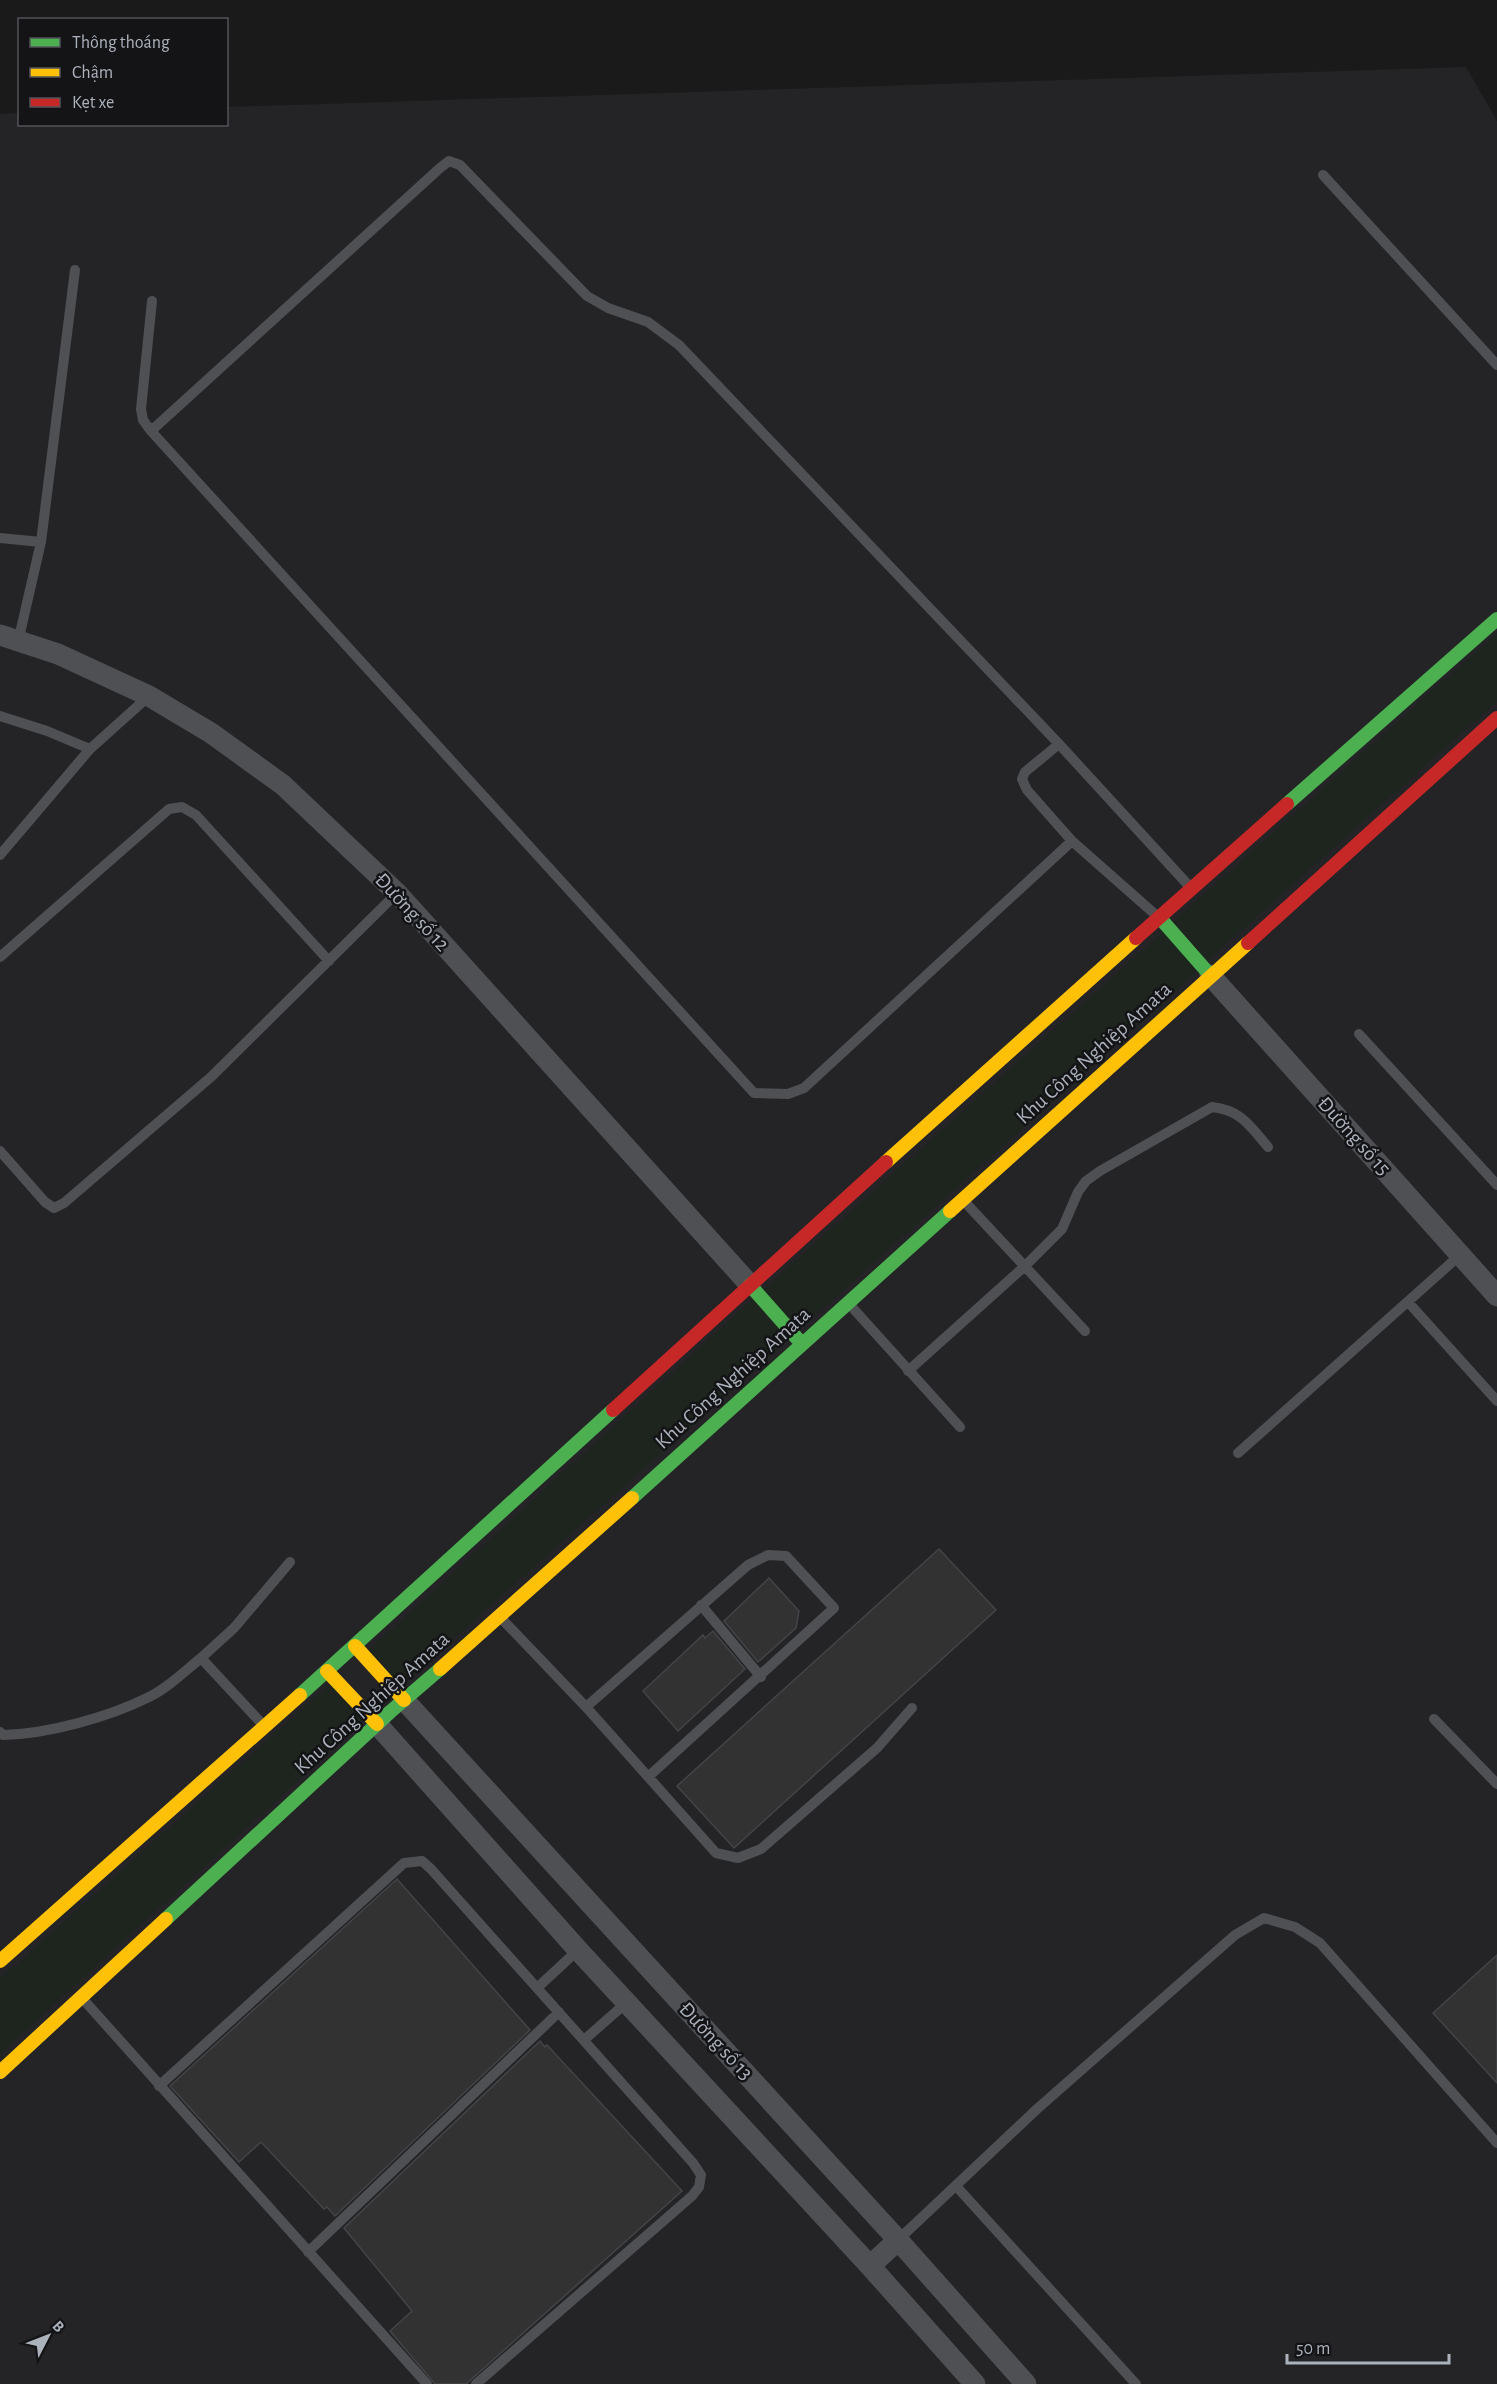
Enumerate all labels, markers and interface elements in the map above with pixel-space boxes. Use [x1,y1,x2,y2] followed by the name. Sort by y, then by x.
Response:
[18,18,228,126] legend
[72,34,170,52] text: Thông thoáng
[72,64,113,82] text: Chậm
[72,94,114,112] text: Kẹt xe
[371,869,453,955] street label: Đường số 12
[1012,978,1176,1128] street label: Khu Công Nghiệp Amata
[1314,1093,1394,1179] street label: Đường số 15
[651,1303,815,1453] street label: Khu Công Nghiệp Amata
[290,1628,454,1778] street label: Khu Công Nghiệp Amata
[675,1998,757,2084] street label: Đường số 13
[18,2306,78,2366] north arrow
[49,2318,67,2335] text: B
[1287,2327,1449,2365] scale bar
[1296,2340,1330,2358] text: 50 m

